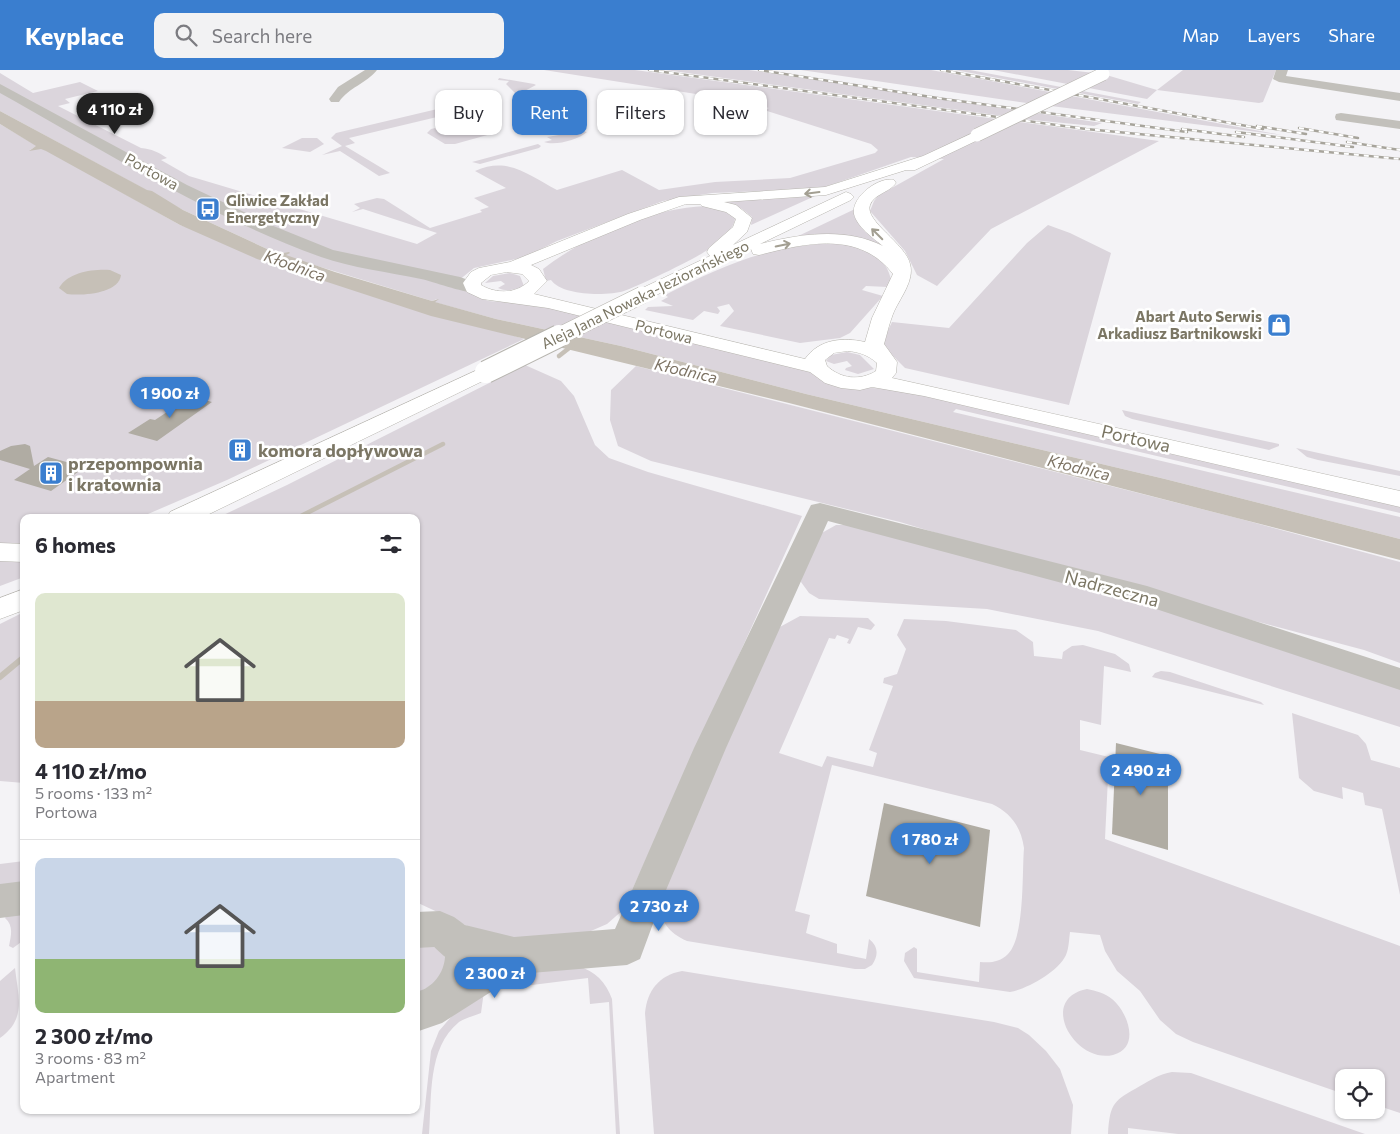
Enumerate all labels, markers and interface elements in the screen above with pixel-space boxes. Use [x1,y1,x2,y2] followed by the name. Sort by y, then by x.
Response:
[154,13,504,58] search box
[25,21,124,50] text: Keyplace
[172,21,200,49] icon: search
[212,24,312,47] text: Search here
[1182,24,1219,46] text: Map
[1247,24,1300,46] text: Layers
[1328,24,1375,46] text: Share
[435,90,502,135] chip: Buy
[512,90,587,135] chip: Rent
[597,90,684,135] chip: Filters
[694,90,767,135] chip: New
[63,92,167,135] pin: 4 110 zł
[88,99,142,118] text: 4 110 zł
[122,149,182,193] street label: Portowa
[805,188,821,198] one-way arrow
[226,191,329,226] place label: Gliwice Zakład Energetyczny
[195,196,221,222] bus stop icon: Gliwice Zakład Energetyczny
[872,228,884,240] one-way arrow
[538,236,752,352] street label: Aleja Jana Nowaka-Jeziorańskiego
[774,240,790,249] one-way arrow
[262,245,328,285] water label: Kłodnica
[1097,307,1262,342] place label: Abart Auto Serwis Arkadiusz Bartnikowski
[1266,312,1292,338] shop icon: Abart Auto Serwis Arkadiusz Bartnikowski
[633,315,695,347] street label: Portowa
[653,354,719,386] water label: Kłodnica
[118,376,222,419] pin: 1 900 zł
[141,383,199,402] text: 1 900 zł
[1099,419,1173,457] street label: Portowa
[227,437,253,463] building icon: komora dopływowa
[258,439,423,461] place label: komora dopływowa
[1046,450,1112,484] water label: Kłodnica
[68,452,203,495] place label: przepompownia i kratownia
[38,460,64,486] building icon: przepompownia i kratownia
[377,530,405,558] icon: filters
[35,532,116,557] text: 6 homes
[1063,565,1161,611] street label: Nadrzeczna
[175,625,265,715] icon: home
[1089,754,1193,796] pin: 2 490 zł
[35,758,147,783] text: 4 110 zł/mo
[1111,760,1171,779] text: 2 490 zł
[35,783,152,802] text: 5 rooms · 133 m²
[35,802,97,821] text: Portowa
[878,822,982,865] pin: 1 780 zł
[902,829,958,848] text: 1 780 zł
[607,890,711,932] pin: 2 730 zł
[175,891,265,981] icon: home
[630,896,688,915] text: 2 730 zł
[443,956,547,999] pin: 2 300 zł
[465,963,525,982] text: 2 300 zł
[35,1023,153,1048] text: 2 300 zł/mo
[35,1048,146,1067] text: 3 rooms · 83 m²
[35,1067,115,1086] text: Apartment
[1335,1069,1385,1119] map controls
[1335,1069,1385,1119] button: locate

